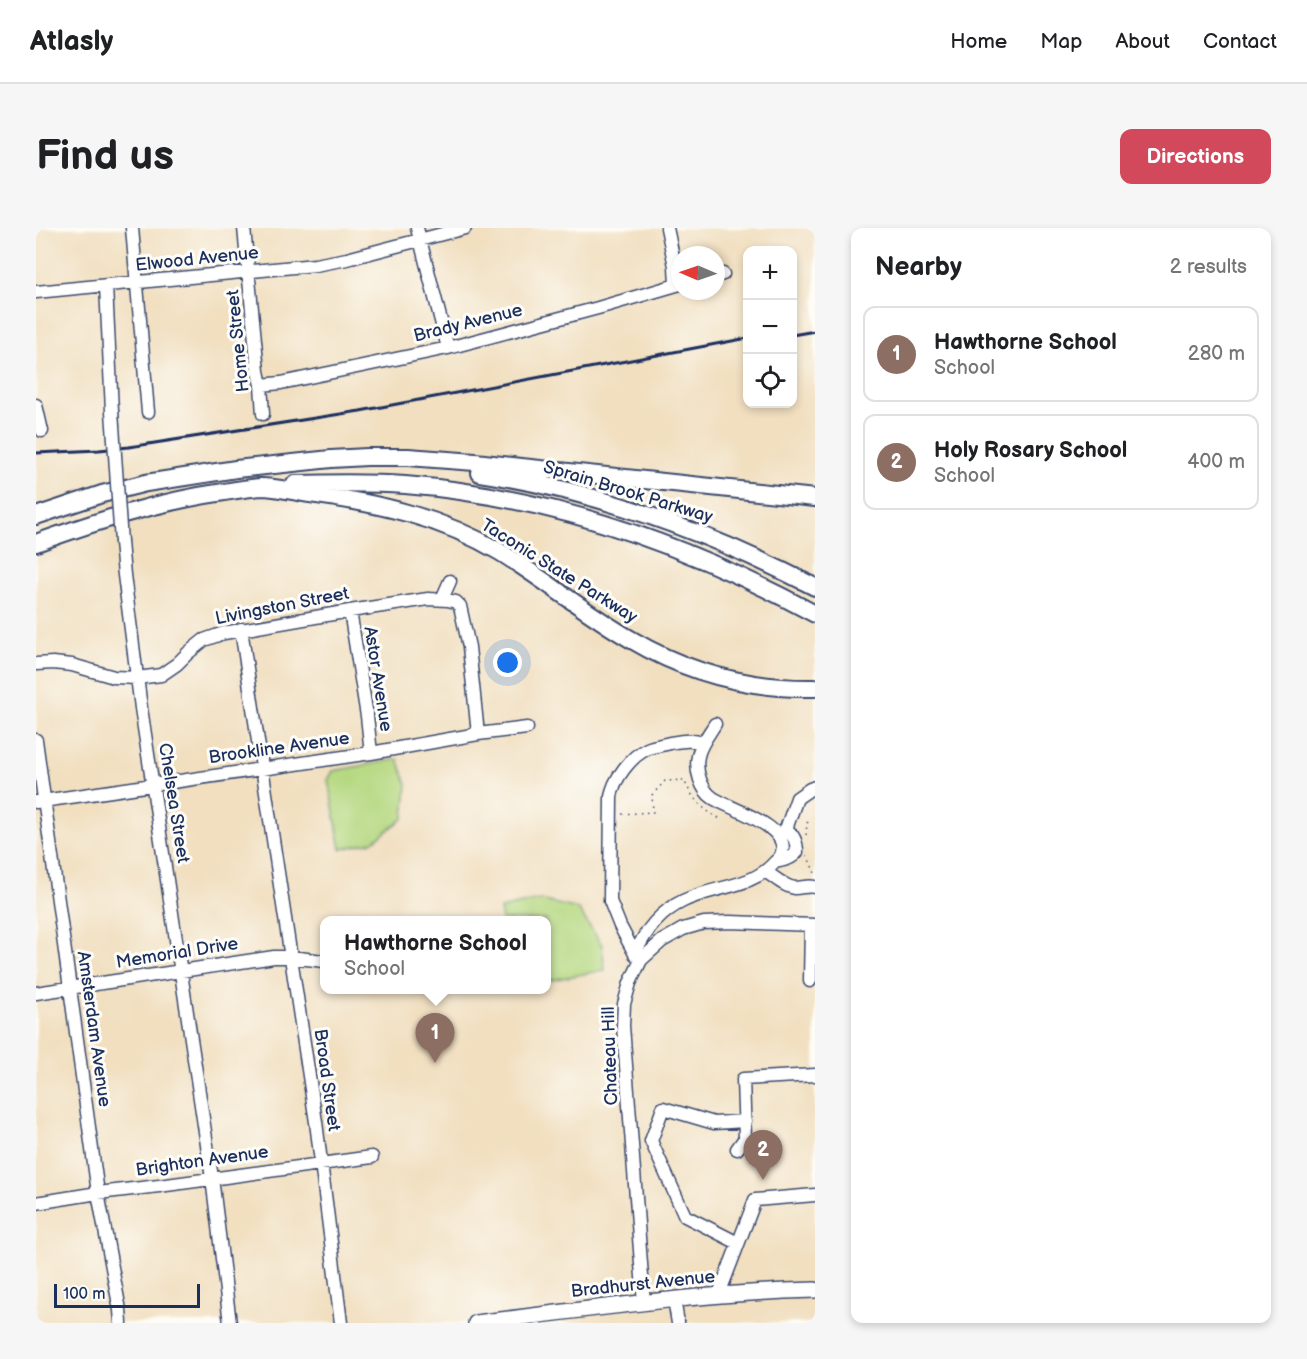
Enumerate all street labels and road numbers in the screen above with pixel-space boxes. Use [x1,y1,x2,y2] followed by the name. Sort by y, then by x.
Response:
[134,242,260,276] street label: Elwood Avenue
[222,288,254,393] street label: Home Street
[412,299,525,347] street label: Brady Avenue
[541,456,716,528] street label: Sprain Brook Parkway
[477,514,642,628] street label: Taconic State Parkway
[213,583,351,629] street label: Livingston Street
[359,625,397,733] street label: Astor Avenue
[207,728,351,768] street label: Brookline Avenue
[154,742,194,865] street label: Chelsea Street
[114,933,240,973] street label: Memorial Drive
[73,950,115,1109] street label: Amsterdam Avenue
[598,1006,622,1106] street label: Chateau Hill
[309,1027,345,1133] street label: Broad Street
[134,1141,270,1181] street label: Brighton Avenue
[570,1266,717,1302] street label: Bradhurst Avenue

